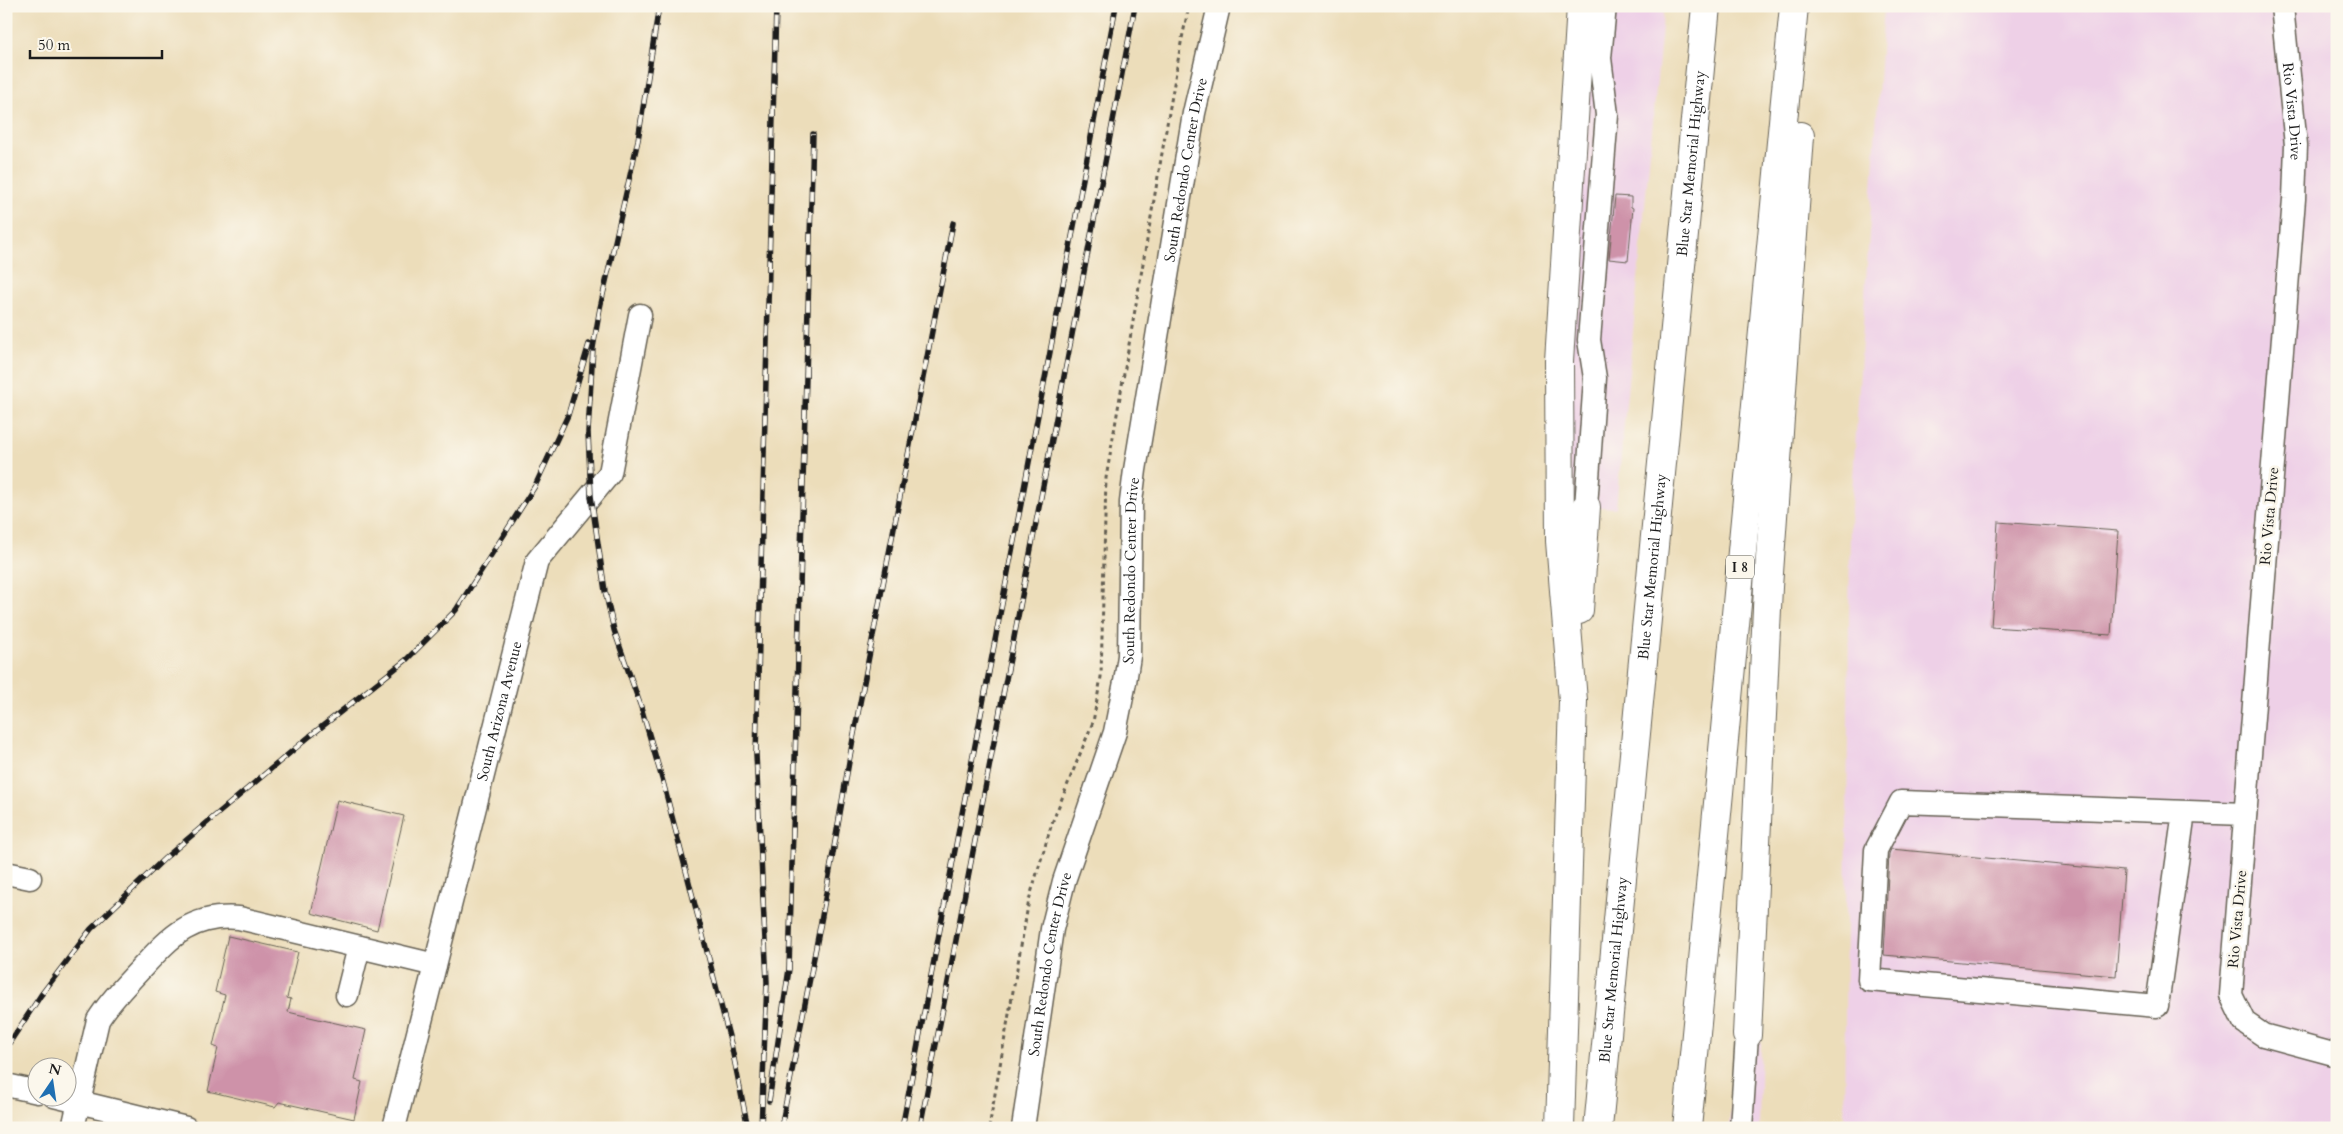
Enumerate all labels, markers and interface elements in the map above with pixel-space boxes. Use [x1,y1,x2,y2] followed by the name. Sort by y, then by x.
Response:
[30,28,162,60] scale bar
[38,35,70,55] text: 50 m
[2278,61,2306,161] street label: Rio Vista Drive
[1672,69,1710,258] street label: Blue Star Memorial Highway
[1160,75,1212,264] street label: South Redondo Center Drive
[2255,466,2283,566] street label: Rio Vista Drive
[1633,472,1671,661] street label: Blue Star Memorial Highway
[1118,476,1144,665] street label: South Redondo Center Drive
[1726,556,1754,578] road number: I 8
[472,639,526,783] street label: South Arizona Avenue
[1024,869,1076,1058] street label: South Redondo Center Drive
[2223,869,2251,969] street label: Rio Vista Drive
[1594,876,1632,1064] street label: Blue Star Memorial Highway
[28,1056,78,1106] north arrow
[47,1059,63,1080] text: N

